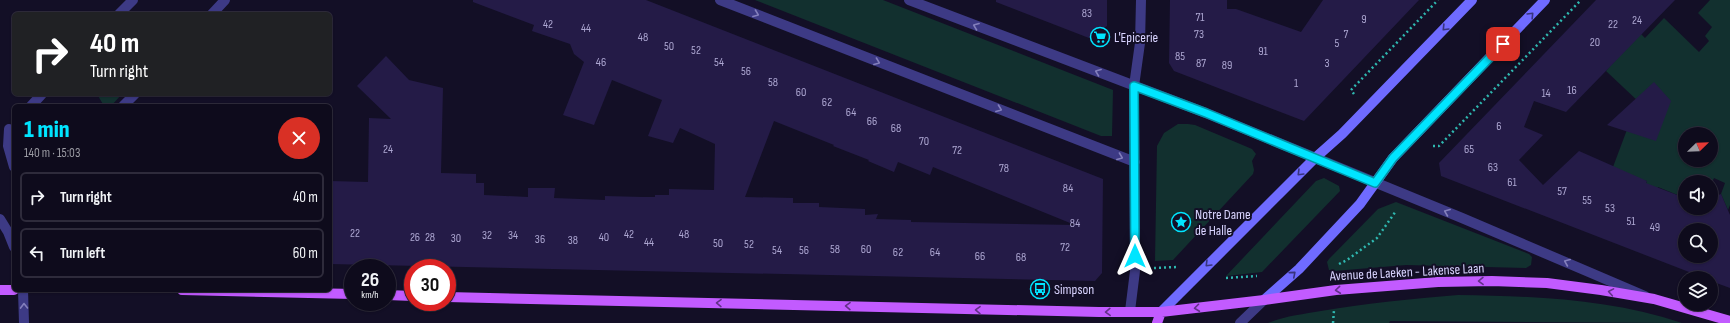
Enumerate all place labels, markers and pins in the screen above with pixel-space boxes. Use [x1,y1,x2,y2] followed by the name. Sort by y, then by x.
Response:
[1089,26,1111,48] supermarket icon: L'Epicerie
[1486,27,1520,61] pin
[1114,29,1158,46] place label: L'Epicerie
[1195,206,1251,239] place label: Notre Dame de Halle
[1170,211,1192,233] place icon: Notre Dame de Halle
[1029,278,1051,300] bus stop icon: Simpson
[1054,281,1094,298] place label: Simpson

